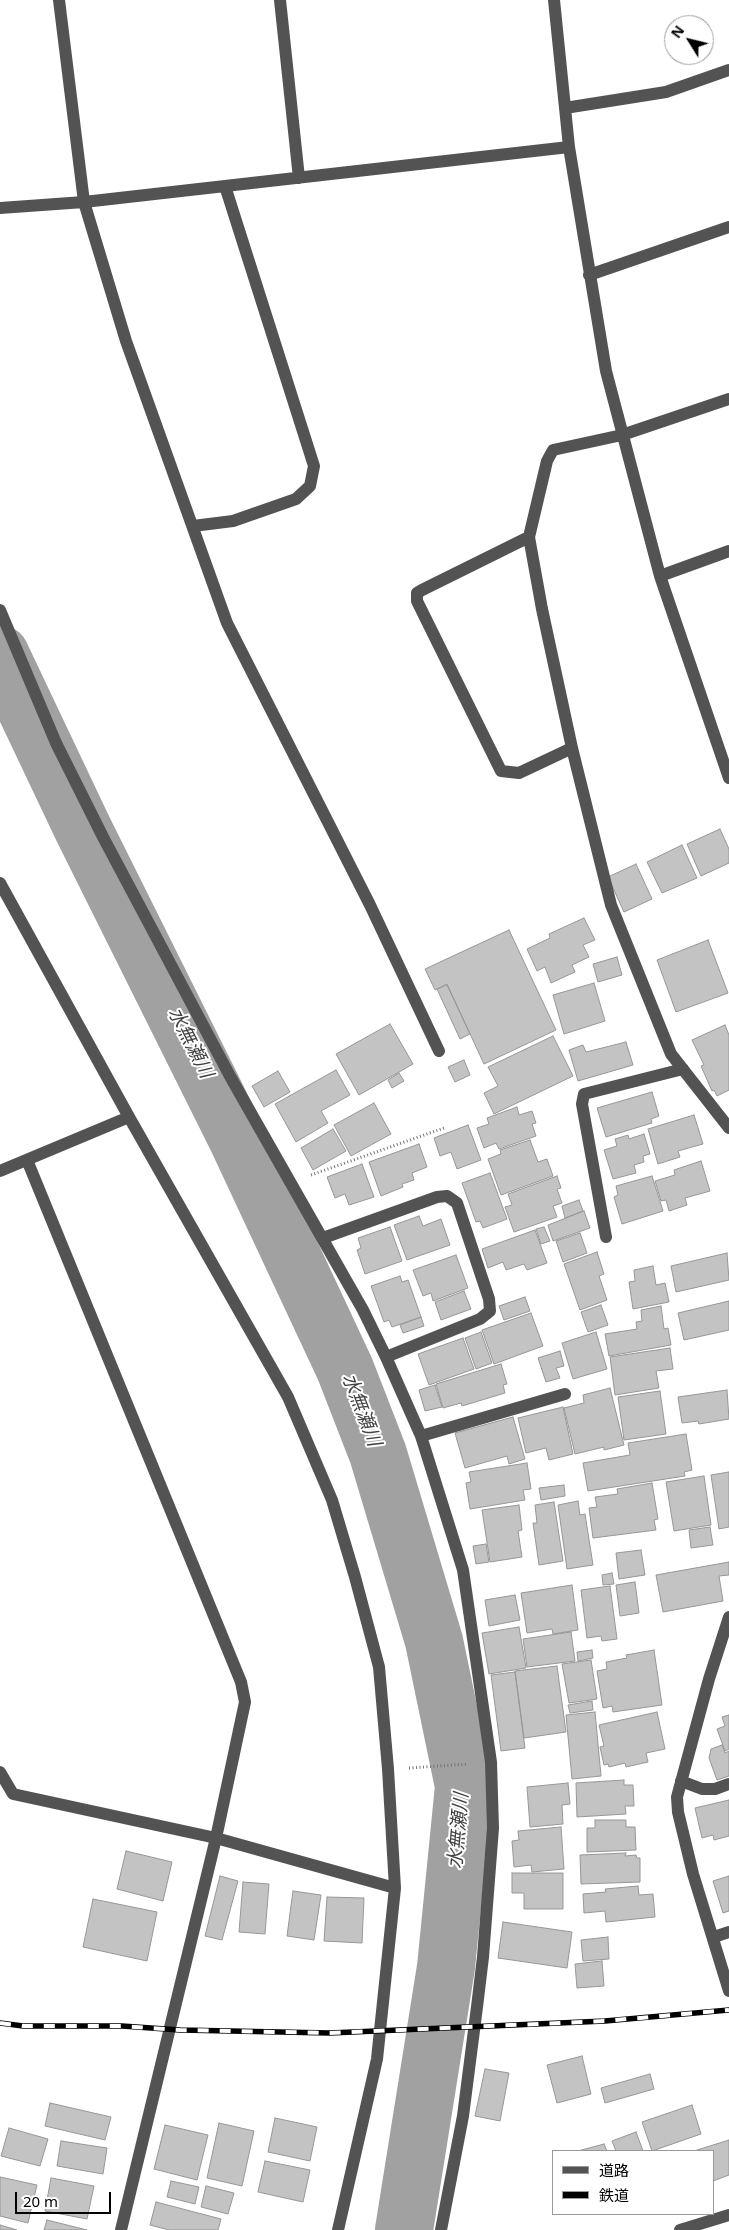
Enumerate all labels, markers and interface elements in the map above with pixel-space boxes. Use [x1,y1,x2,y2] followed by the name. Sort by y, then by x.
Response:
[664,15,714,65] north arrow
[666,21,688,42] text: N
[163,1004,217,1082] water label: 水無瀬川
[337,1370,385,1450] water label: 水無瀬川
[444,1792,474,1870] water label: 水無瀬川
[552,2150,714,2215] legend
[599,2160,629,2180] text: 道路
[18,2182,114,2214] scale bar
[599,2185,629,2205] text: 鉄道
[23,2191,58,2211] text: 20 m

